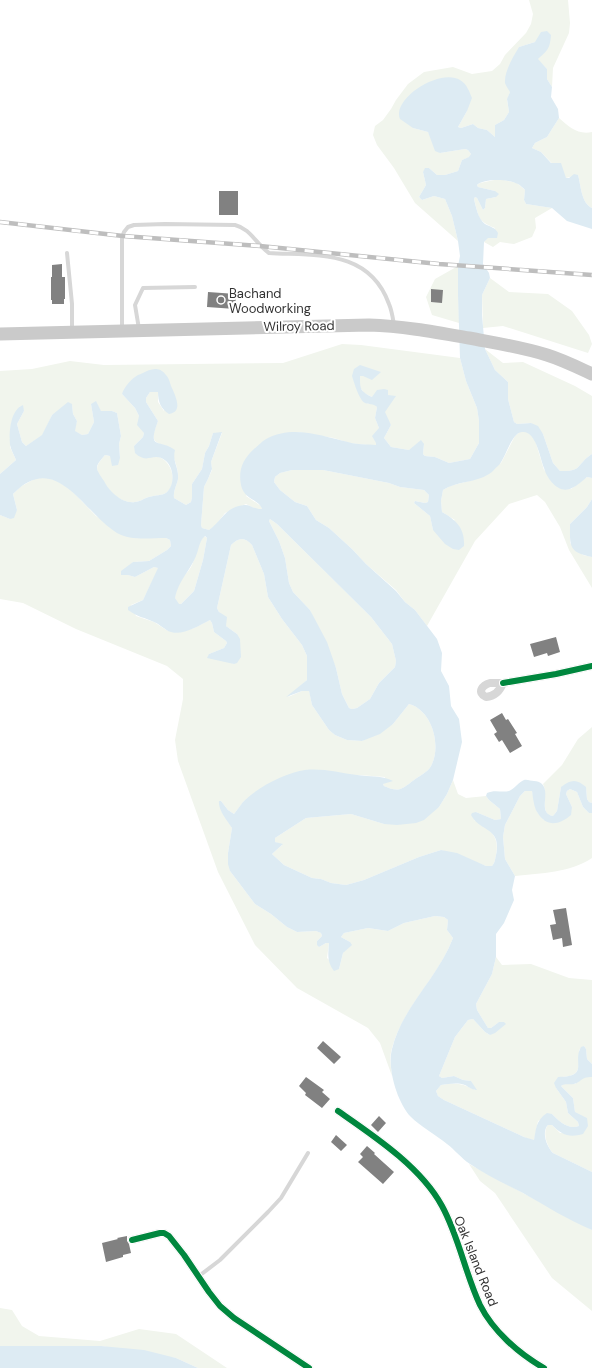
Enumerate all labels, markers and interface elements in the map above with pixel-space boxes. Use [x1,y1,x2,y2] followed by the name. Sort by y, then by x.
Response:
[229,285,311,317] place label: Bachand Woodworking
[216,295,226,305] marker: Bachand Woodworking
[263,317,335,335] street label: Wilroy Road
[450,1213,502,1309] street label: Oak Island Road

